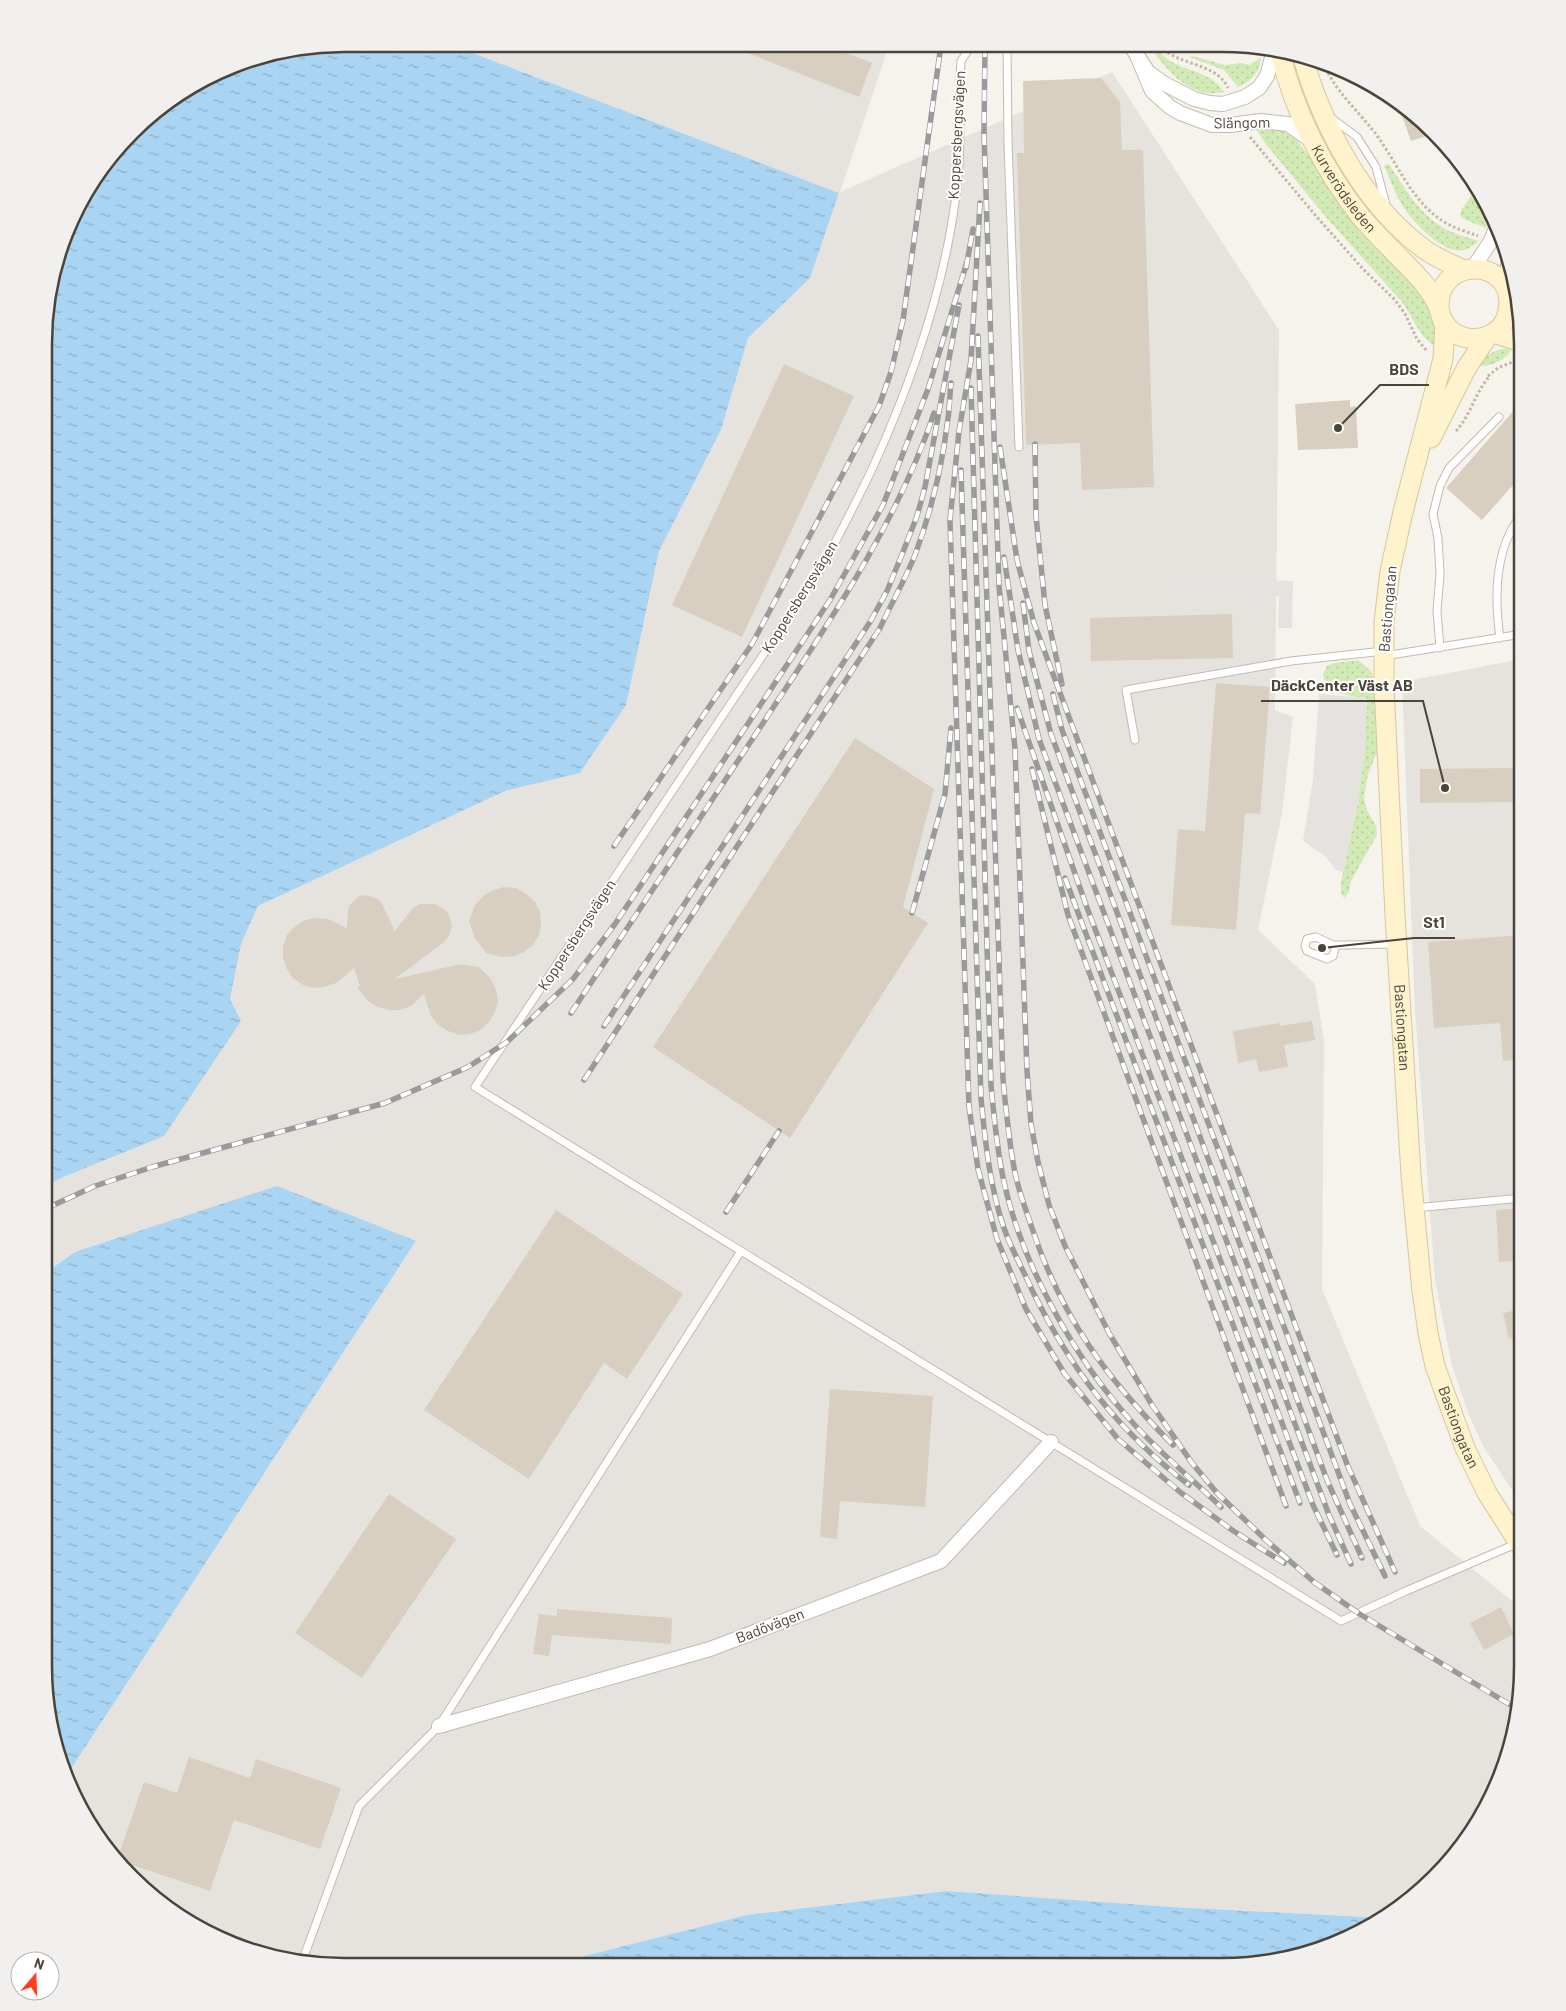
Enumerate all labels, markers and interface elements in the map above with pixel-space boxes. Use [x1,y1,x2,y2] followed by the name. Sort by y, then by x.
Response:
[944,70,968,200] street label: Koppersbergsvägen
[1214,113,1270,131] street label: Slängom
[1308,141,1380,236] street label: Kurverödsleden
[1380,354,1429,385] callout: BDS
[1389,359,1419,378] text: BDS
[757,537,841,656] street label: Koppersbergsvägen
[1374,565,1400,653] street label: Bastiongatan
[1261,670,1423,701] callout: DäckCenter Väst AB
[1271,675,1413,694] text: DäckCenter Väst AB
[533,875,619,993] street label: Koppersbergsvägen
[1414,907,1455,938] callout: St1
[1423,912,1445,931] text: St1
[1391,984,1415,1071] street label: Bastiongatan
[1435,1383,1483,1471] street label: Bastiongatan
[733,1604,806,1646] street label: Badövägen
[10,1951,60,2001] north arrow
[32,1954,47,1973] text: N

